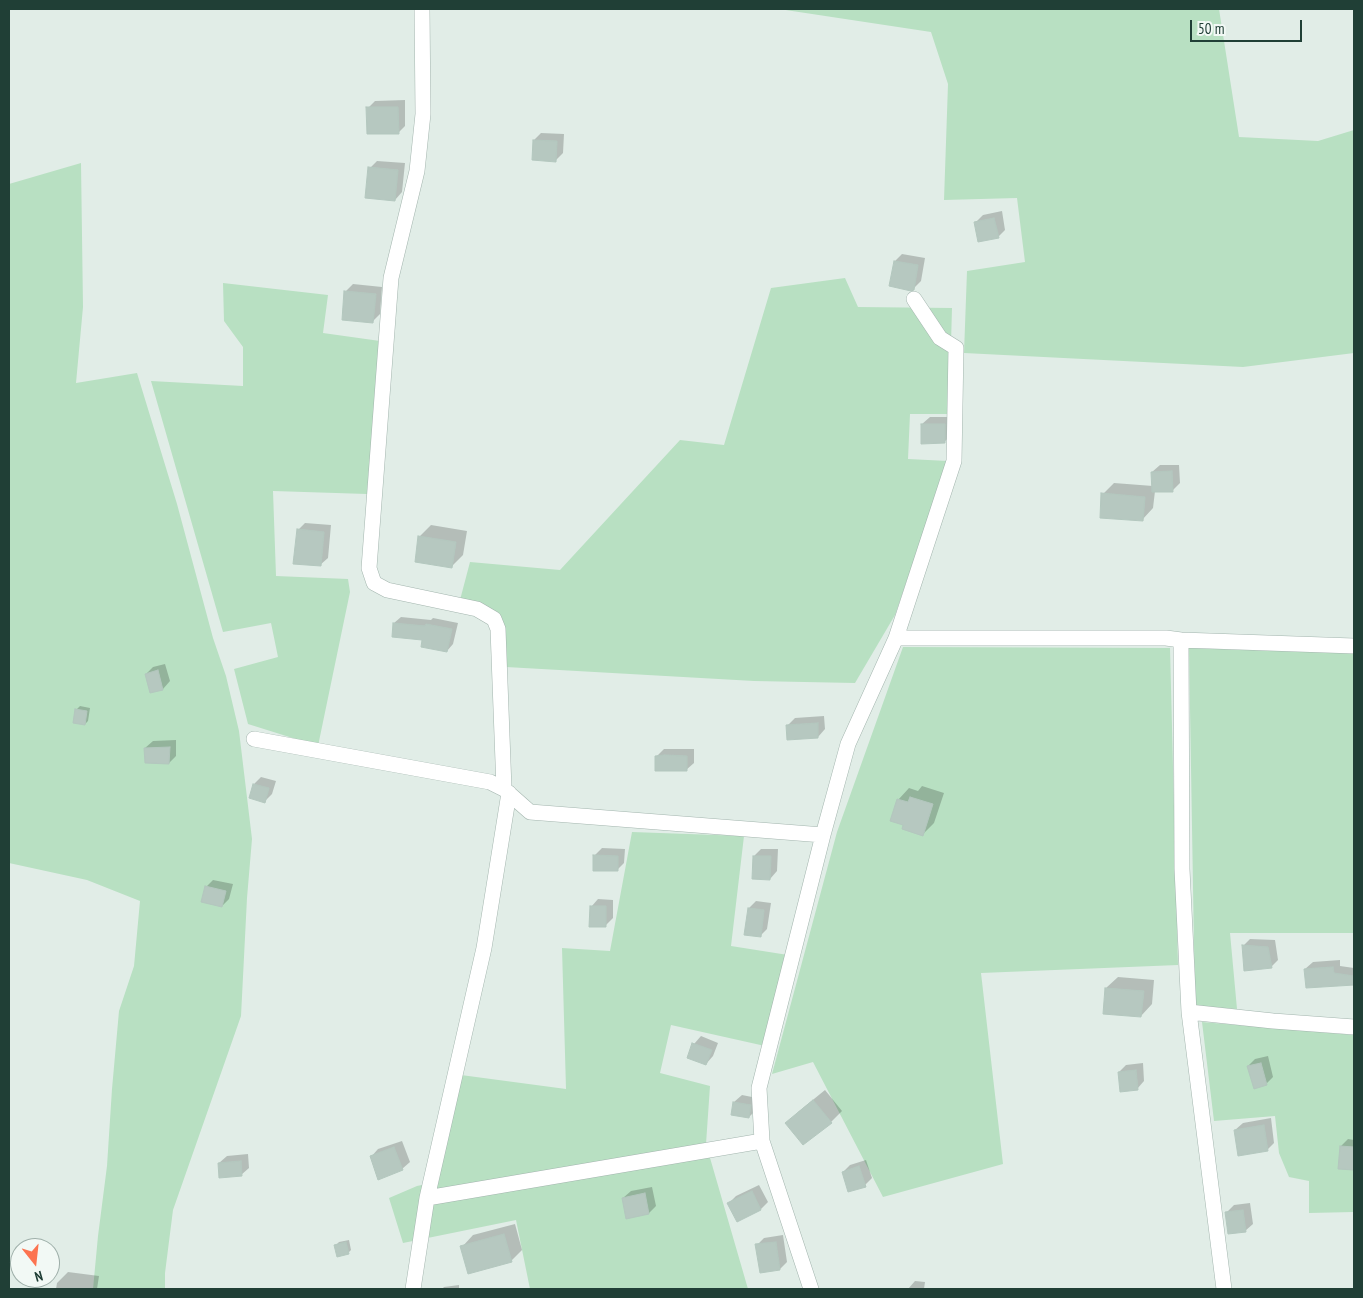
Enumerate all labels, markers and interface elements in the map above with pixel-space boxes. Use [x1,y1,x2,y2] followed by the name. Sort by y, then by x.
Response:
[1193,10,1306,42] scale bar
[1198,19,1224,38] text: 50 m
[10,1238,60,1288] north arrow
[33,1267,45,1286] text: N

